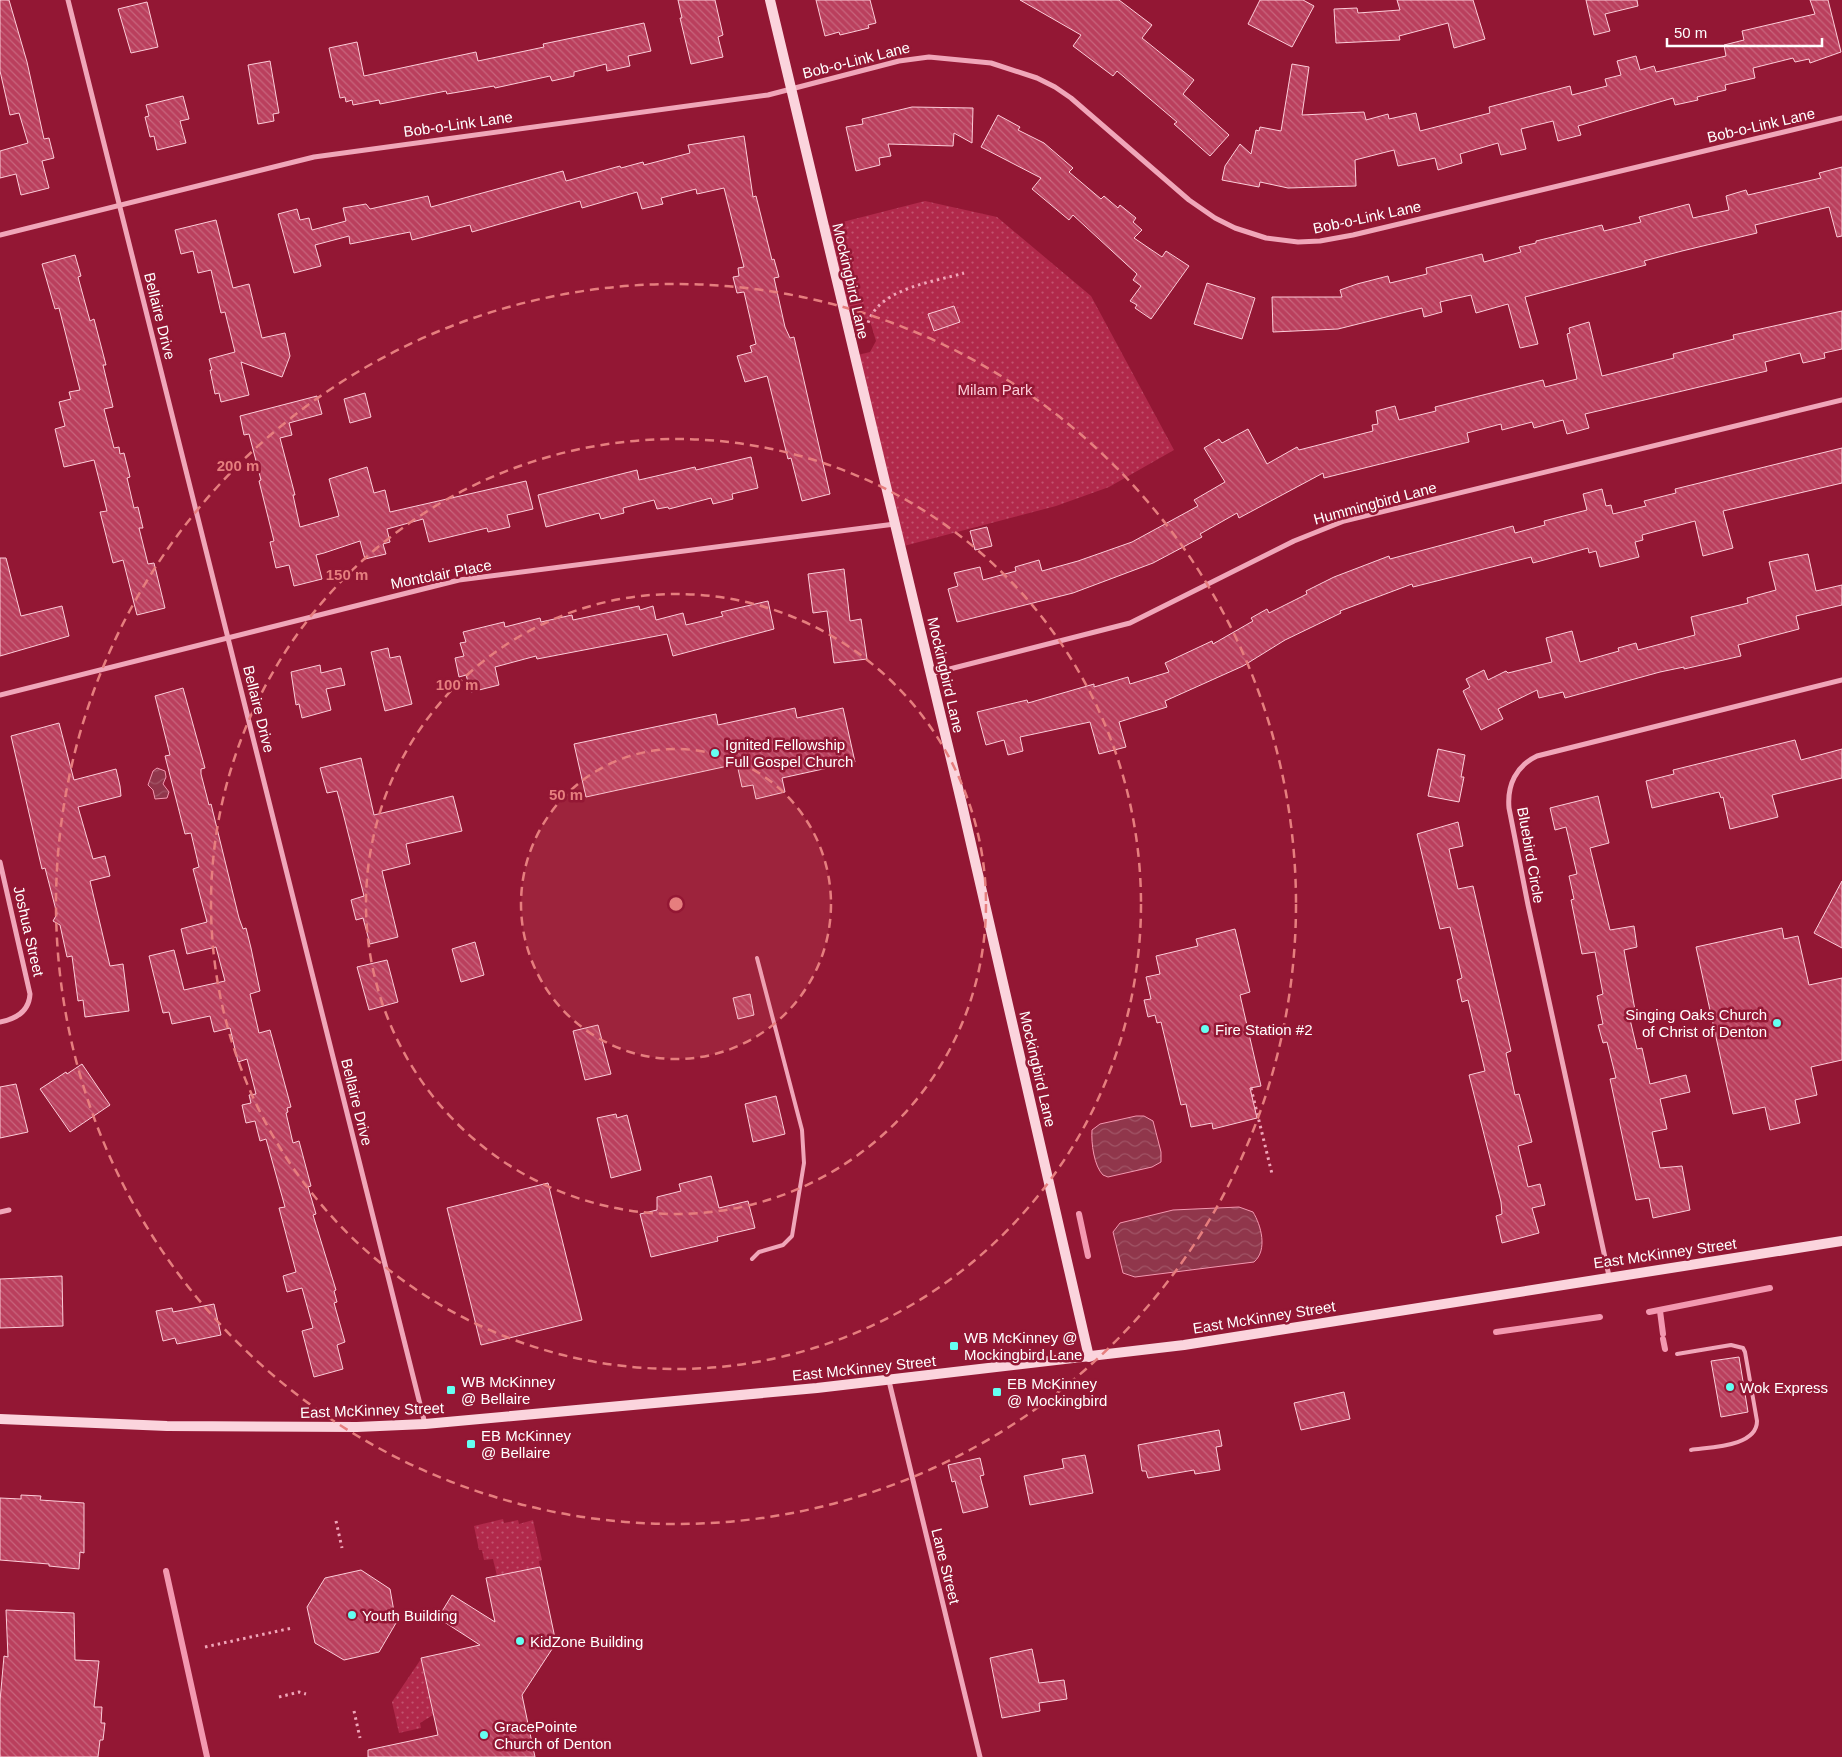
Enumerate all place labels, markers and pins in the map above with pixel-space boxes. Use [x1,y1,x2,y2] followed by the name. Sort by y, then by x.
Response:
[725,736,853,770] place label: Ignited Fellowship Full Gospel Church
[709,747,721,759] marker: Ignited Fellowship Full Gospel Church
[667,895,685,913] centre of rings
[1625,1006,1767,1040] place label: Singing Oaks Church of Christ of Denton
[1771,1017,1783,1029] marker: Singing Oaks Church of Christ of Denton
[1215,1021,1313,1038] place label: Fire Station #2
[1199,1023,1211,1035] marker: Fire Station #2
[964,1329,1082,1363] place label: WB McKinney @ Mockingbird Lane
[948,1340,960,1352] marker: WB McKinney @ Mockingbird Lane
[461,1373,556,1407] place label: WB McKinney @ Bellaire
[1007,1375,1107,1409] place label: EB McKinney @ Mockingbird
[1740,1379,1828,1396] place label: Wok Express
[1724,1381,1736,1393] marker: Wok Express
[445,1384,457,1396] marker: WB McKinney @ Bellaire
[991,1386,1003,1398] marker: EB McKinney @ Mockingbird
[481,1427,572,1461] place label: EB McKinney @ Bellaire
[465,1438,477,1450] marker: EB McKinney @ Bellaire
[362,1607,457,1624] place label: Youth Building
[346,1609,358,1621] marker: Youth Building
[530,1633,643,1650] place label: KidZone Building
[514,1635,526,1647] marker: KidZone Building
[494,1718,612,1752] place label: GracePointe Church of Denton
[478,1729,490,1741] marker: GracePointe Church of Denton

